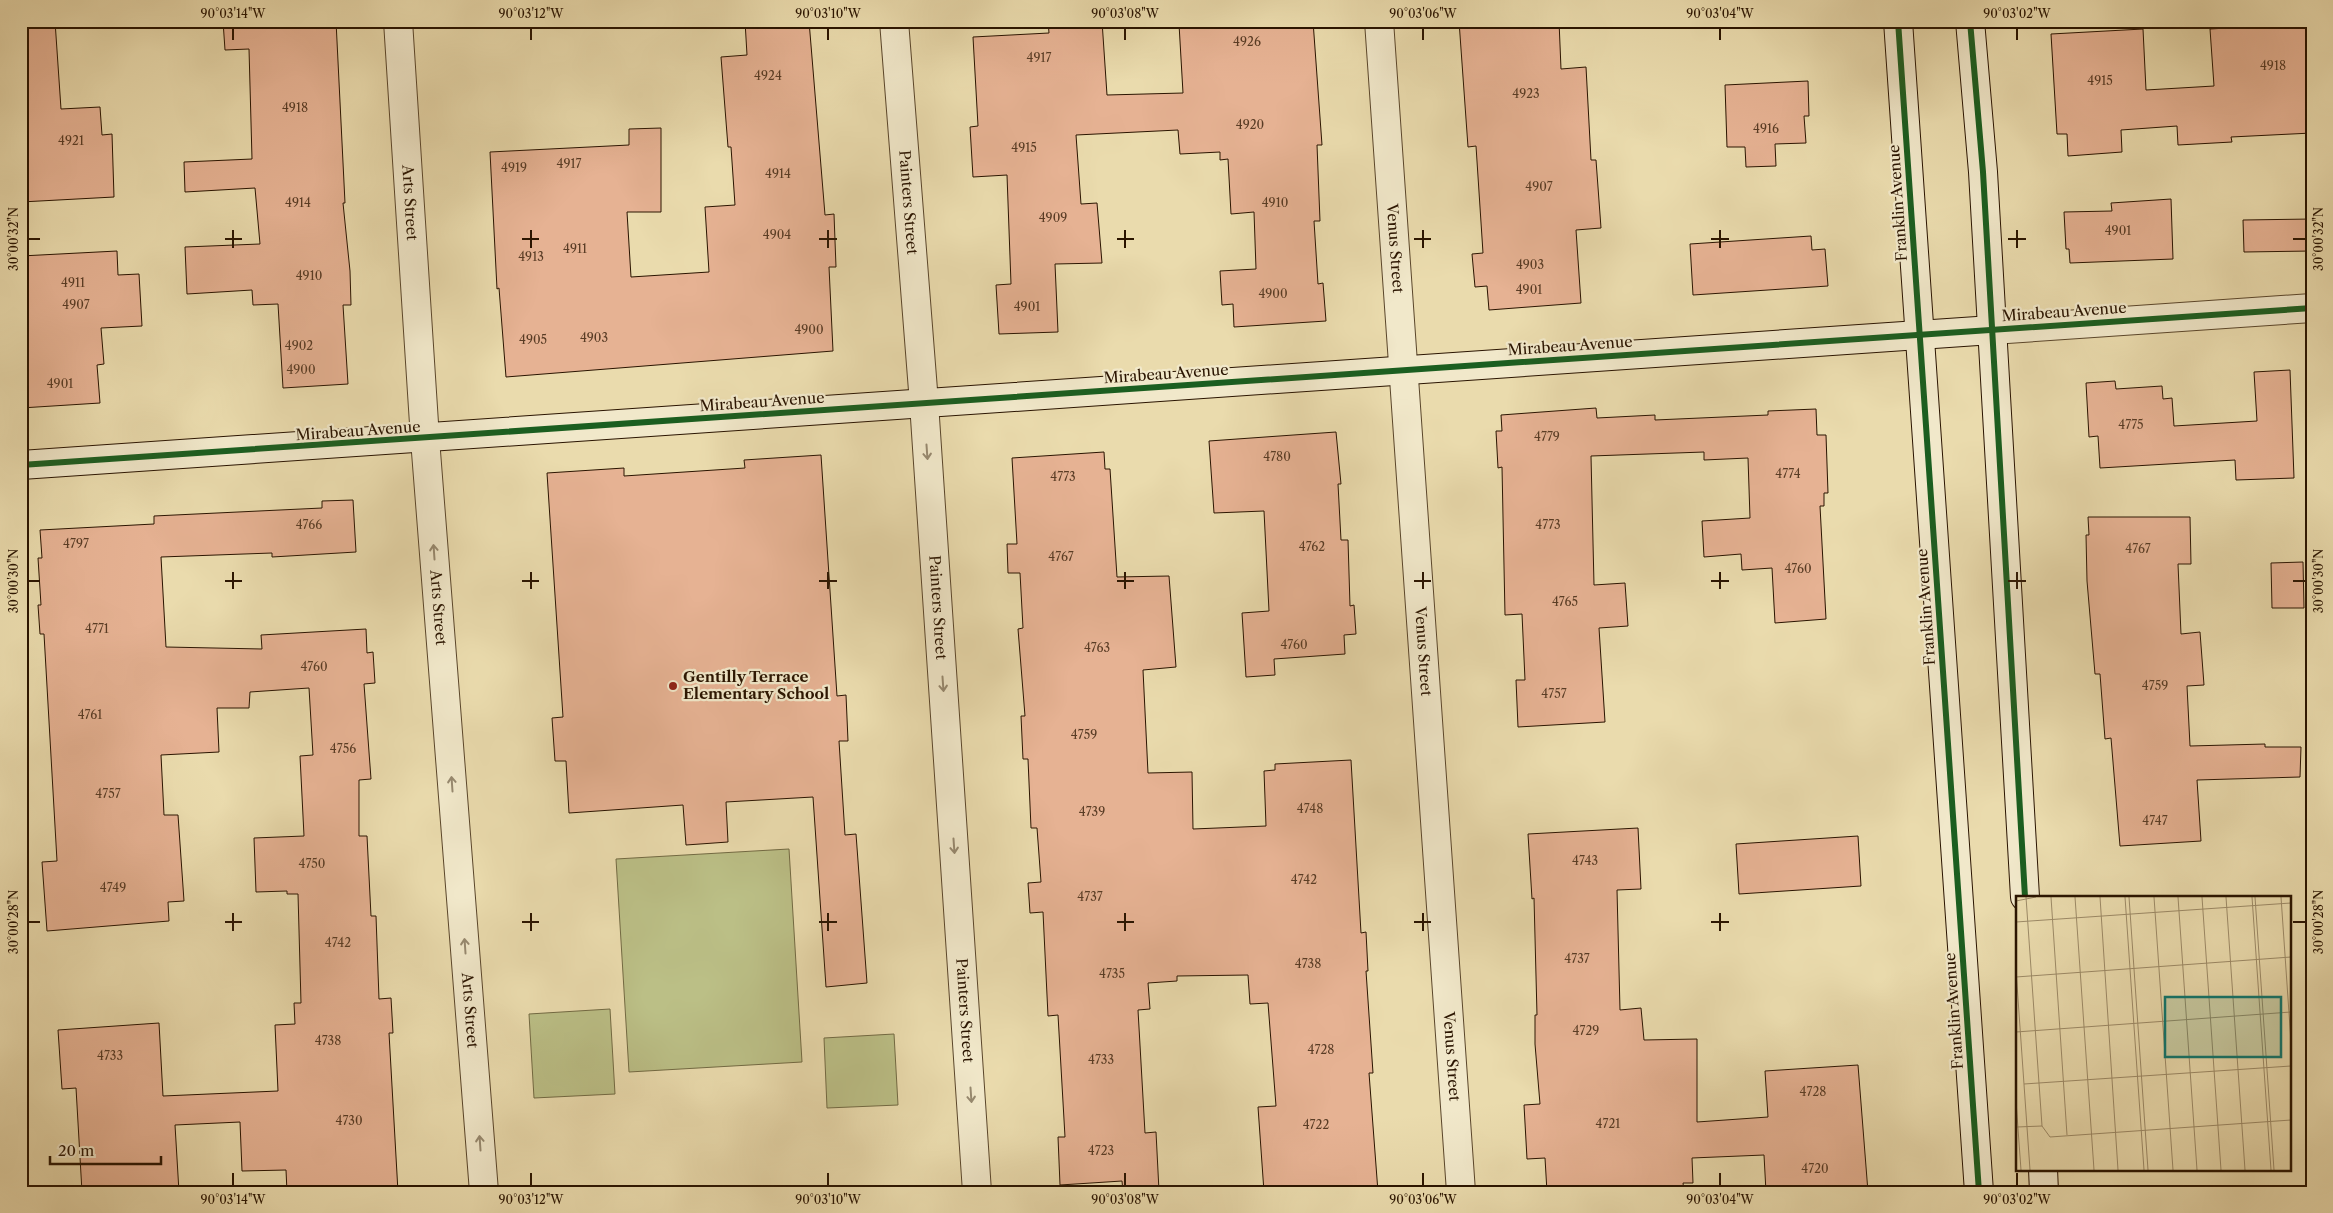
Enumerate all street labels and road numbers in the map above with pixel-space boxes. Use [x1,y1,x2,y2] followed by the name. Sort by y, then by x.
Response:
[1884,144,1911,262] street label: Franklin Avenue
[895,149,922,256] street label: Painters Street
[398,163,422,242] street label: Arts Street
[1383,202,1408,294] street label: Venus Street
[2001,298,2127,325] street label: Mirabeau Avenue
[1507,332,1633,359] street label: Mirabeau Avenue
[1103,360,1229,387] street label: Mirabeau Avenue
[699,388,825,415] street label: Mirabeau Avenue
[295,417,421,444] street label: Mirabeau Avenue
[1912,548,1939,666] street label: Franklin Avenue
[925,554,951,661] street label: Painters Street
[426,568,451,647] street label: Arts Street
[1411,605,1436,697] street label: Venus Street
[1940,952,1967,1070] street label: Franklin Avenue
[952,958,978,1064] street label: Painters Street
[458,971,483,1050] street label: Arts Street
[1439,1010,1465,1102] street label: Venus Street

